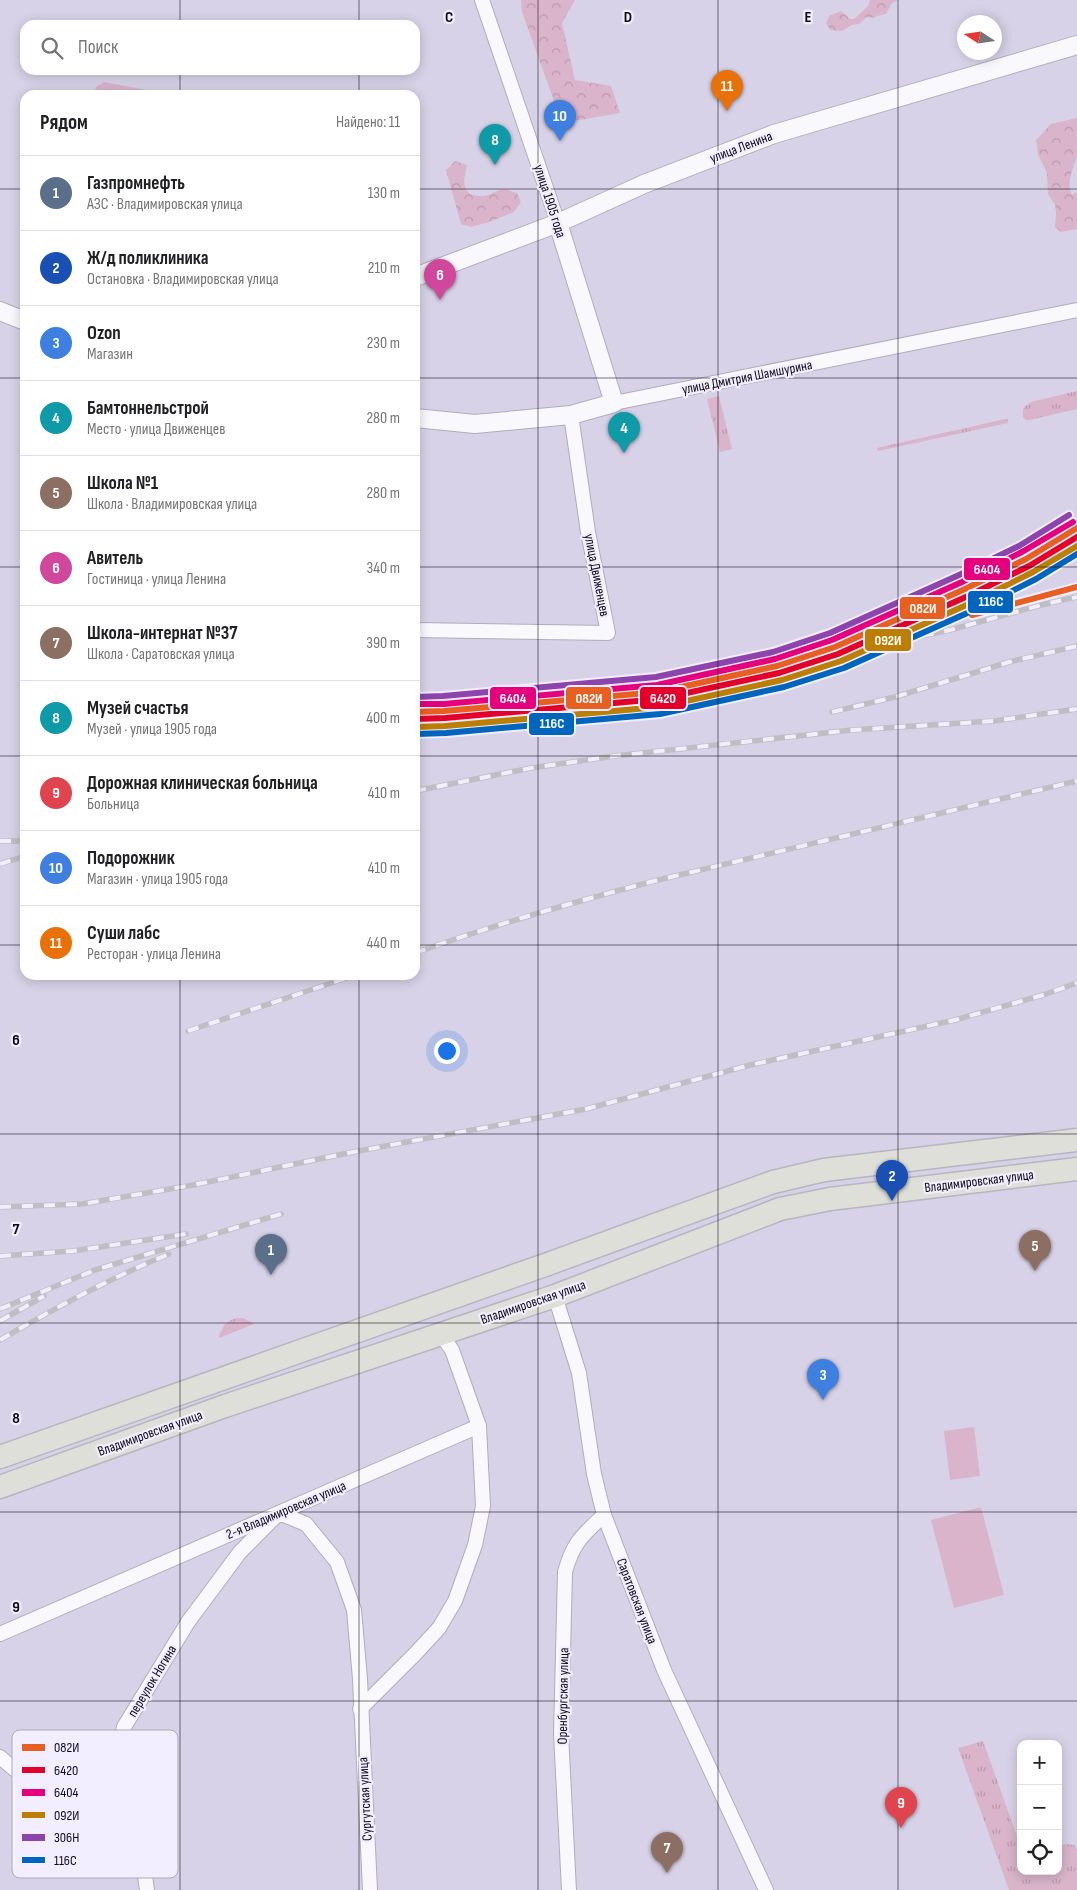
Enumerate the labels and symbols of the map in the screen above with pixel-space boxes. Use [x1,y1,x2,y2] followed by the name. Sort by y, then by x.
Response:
[445,8,453,27] text: C
[624,8,632,27] text: D
[805,8,812,27] text: E
[957,15,1002,60] north arrow
[711,70,743,111] pin: 11
[544,100,576,141] pin: 10
[479,124,511,165] pin: 8
[707,127,775,167] street label: улица Ленина
[530,162,570,240] street label: улица 1905 года
[424,259,456,300] pin: 6
[680,356,814,398] street label: улица Дмитрия Шамшурина
[608,412,640,453] pin: 4
[581,532,613,618] street label: улица Движенцев
[963,557,1011,581] line badge: 6404
[974,561,1001,578] text: 6404
[967,590,1014,614] line badge: 116С
[979,593,1003,610] text: 116С
[899,596,946,620] line badge: 082И
[910,600,936,617] text: 082И
[864,628,912,652] line badge: 092И
[875,632,901,649] text: 092И
[489,686,537,710] line badge: 6404
[565,686,612,710] line badge: 082И
[639,686,687,710] line badge: 6420
[500,690,527,707] text: 6404
[576,690,602,707] text: 082И
[650,690,676,707] text: 6420
[528,712,575,736] line badge: 116С
[540,715,564,732] text: 116С
[12,1031,20,1050] text: 6
[434,1038,460,1064] your location
[876,1160,908,1201] pin: 2
[923,1166,1035,1196] street label: Владимировская улица
[13,1220,20,1239] text: 7
[1019,1230,1051,1271] pin: 5
[255,1234,287,1275] pin: 1
[478,1276,588,1328] street label: Владимировская улица
[807,1359,839,1400] pin: 3
[95,1406,205,1460] street label: Владимировская улица
[12,1409,20,1428] text: 8
[223,1477,349,1543] street label: 2-я Владимировская улица
[613,1556,661,1646] street label: Саратовская улица
[12,1598,20,1617] text: 9
[124,1642,180,1720] street label: переулок Ногина
[554,1647,572,1745] street label: Оренбургская улица
[12,1730,178,1878] legend
[54,1739,79,1756] text: 082И
[354,1757,376,1841] street label: Сургутская улица
[54,1762,78,1779] text: 6420
[54,1784,78,1801] text: 6404
[885,1787,917,1828] pin: 9
[54,1807,79,1824] text: 092И
[54,1829,79,1846] text: 306Н
[651,1832,683,1873] pin: 7
[54,1852,77,1869] text: 116С

